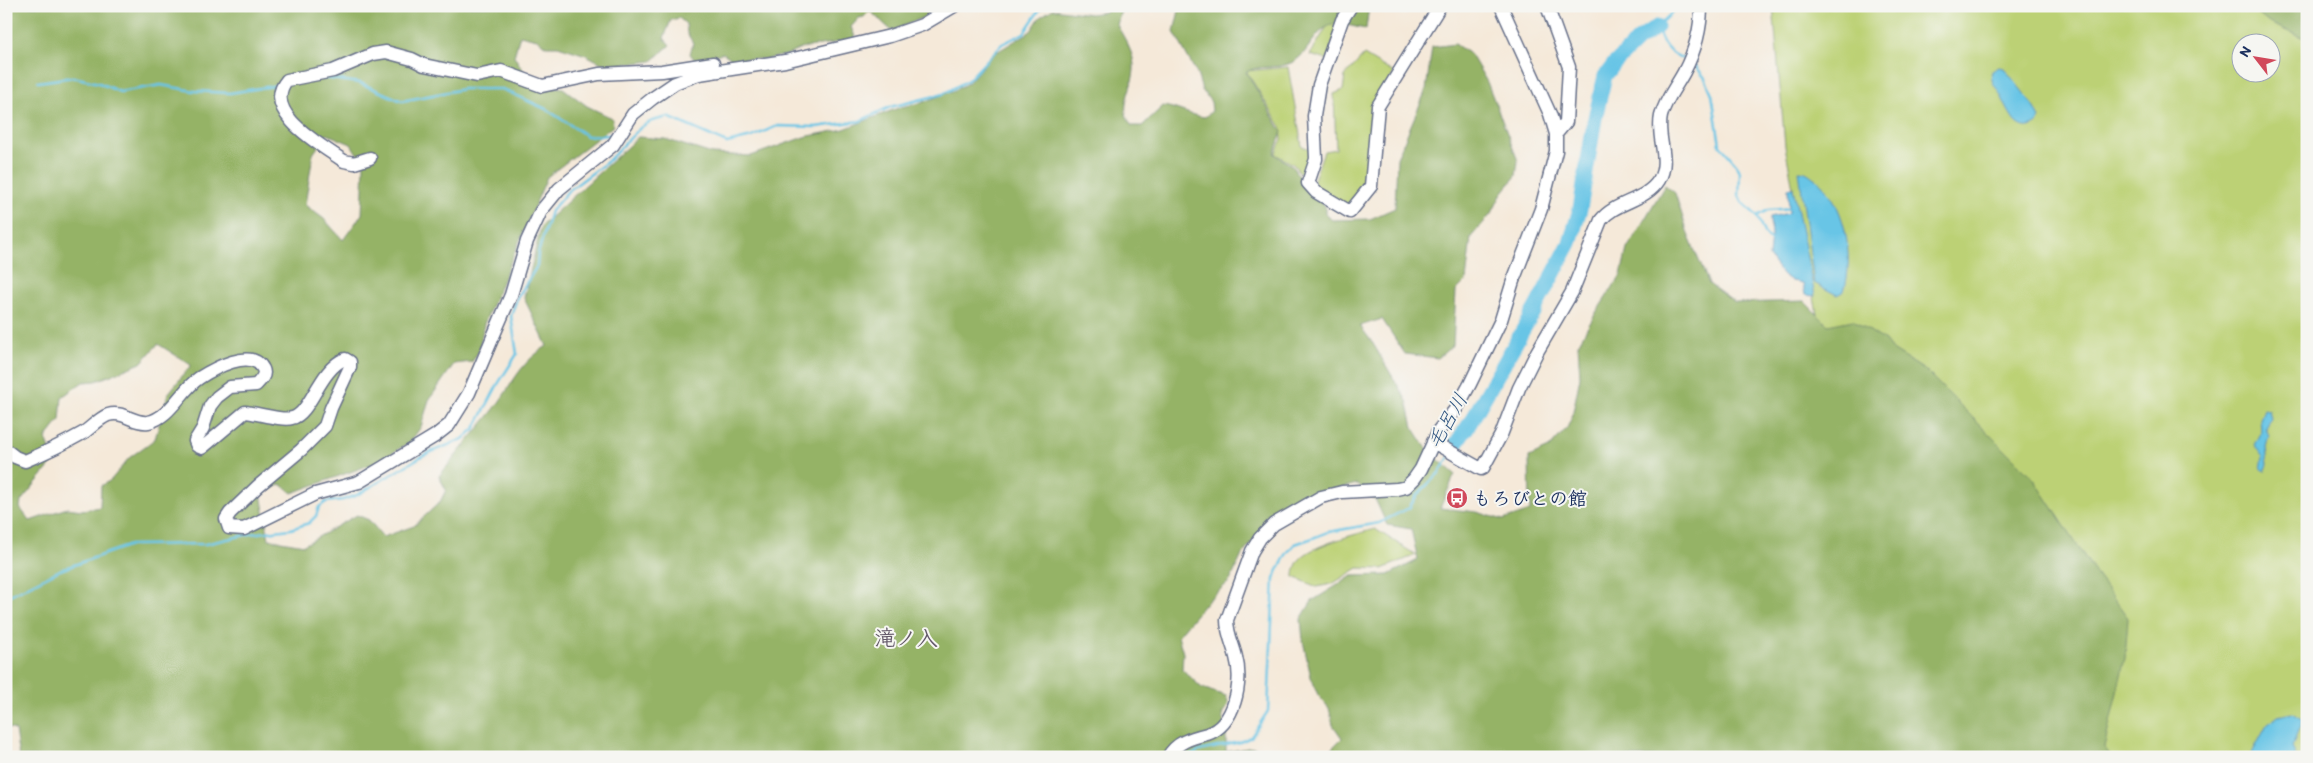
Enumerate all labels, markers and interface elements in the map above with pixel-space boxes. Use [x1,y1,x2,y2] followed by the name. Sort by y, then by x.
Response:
[2230,32,2280,82] north arrow
[2236,43,2255,60] text: N
[1422,389,1472,453] water label: 毛呂川
[1445,486,1469,510] bus stop icon: もろびとの館
[1473,487,1587,510] place label: もろびとの館
[875,625,938,650] district label: 滝ノ入

